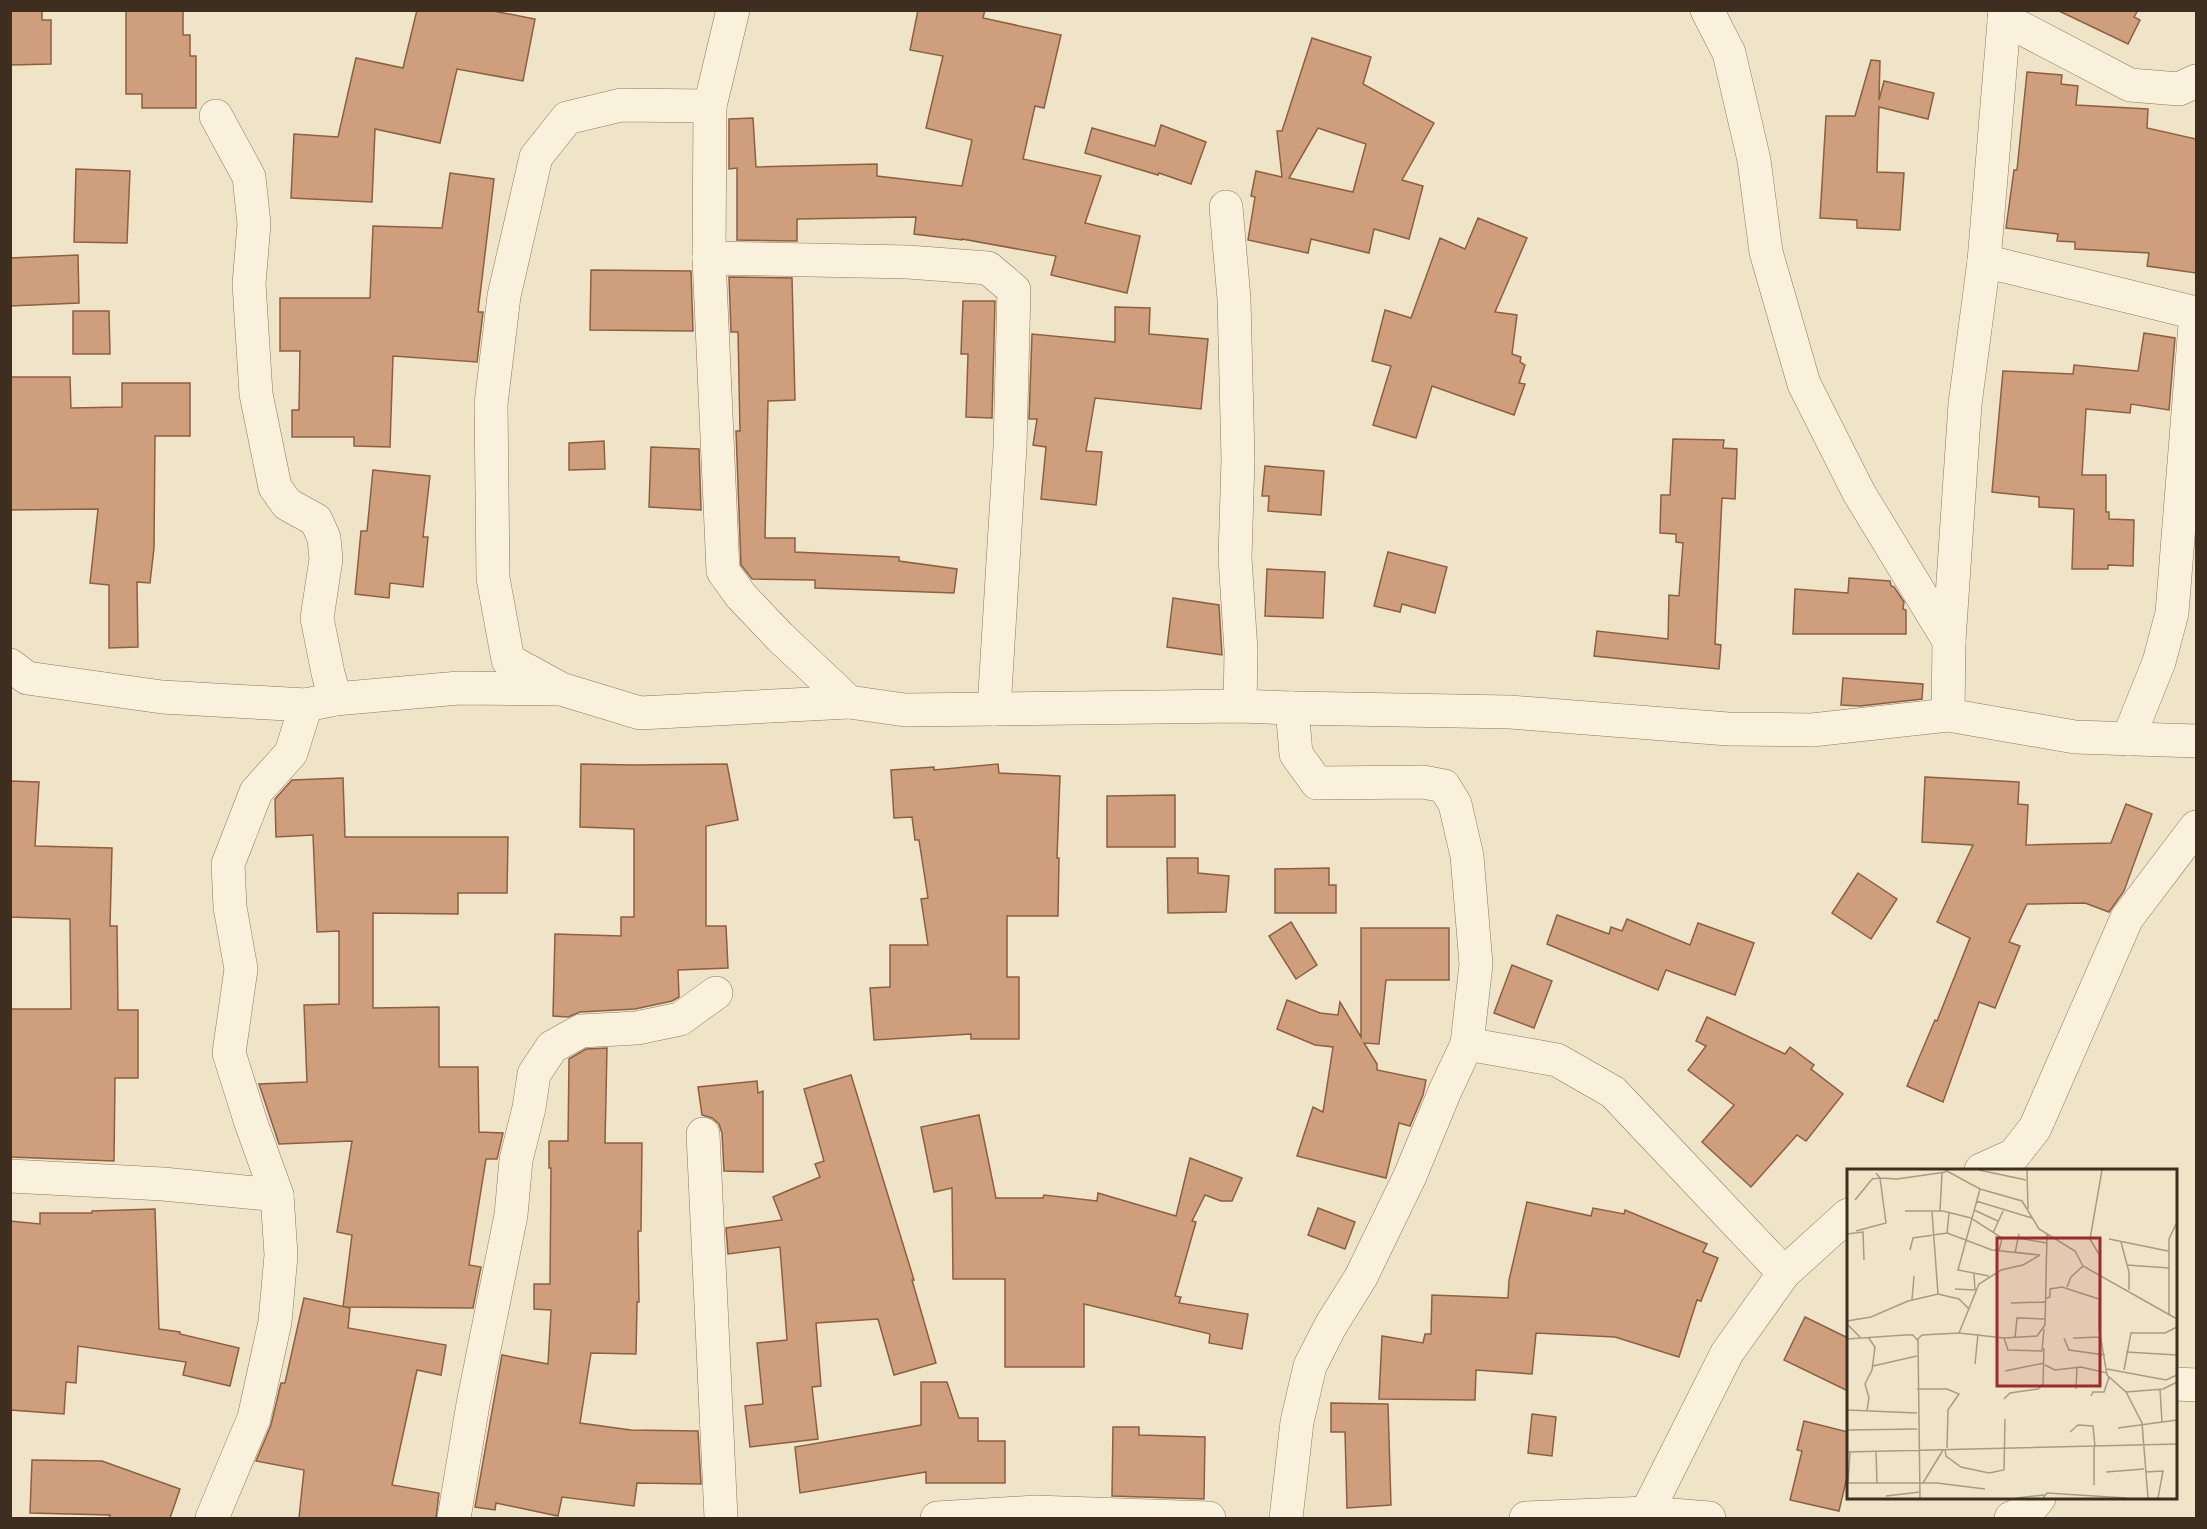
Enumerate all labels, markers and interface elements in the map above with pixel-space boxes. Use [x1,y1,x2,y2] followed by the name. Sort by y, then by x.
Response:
[1847,1169,2177,1499] inset map

